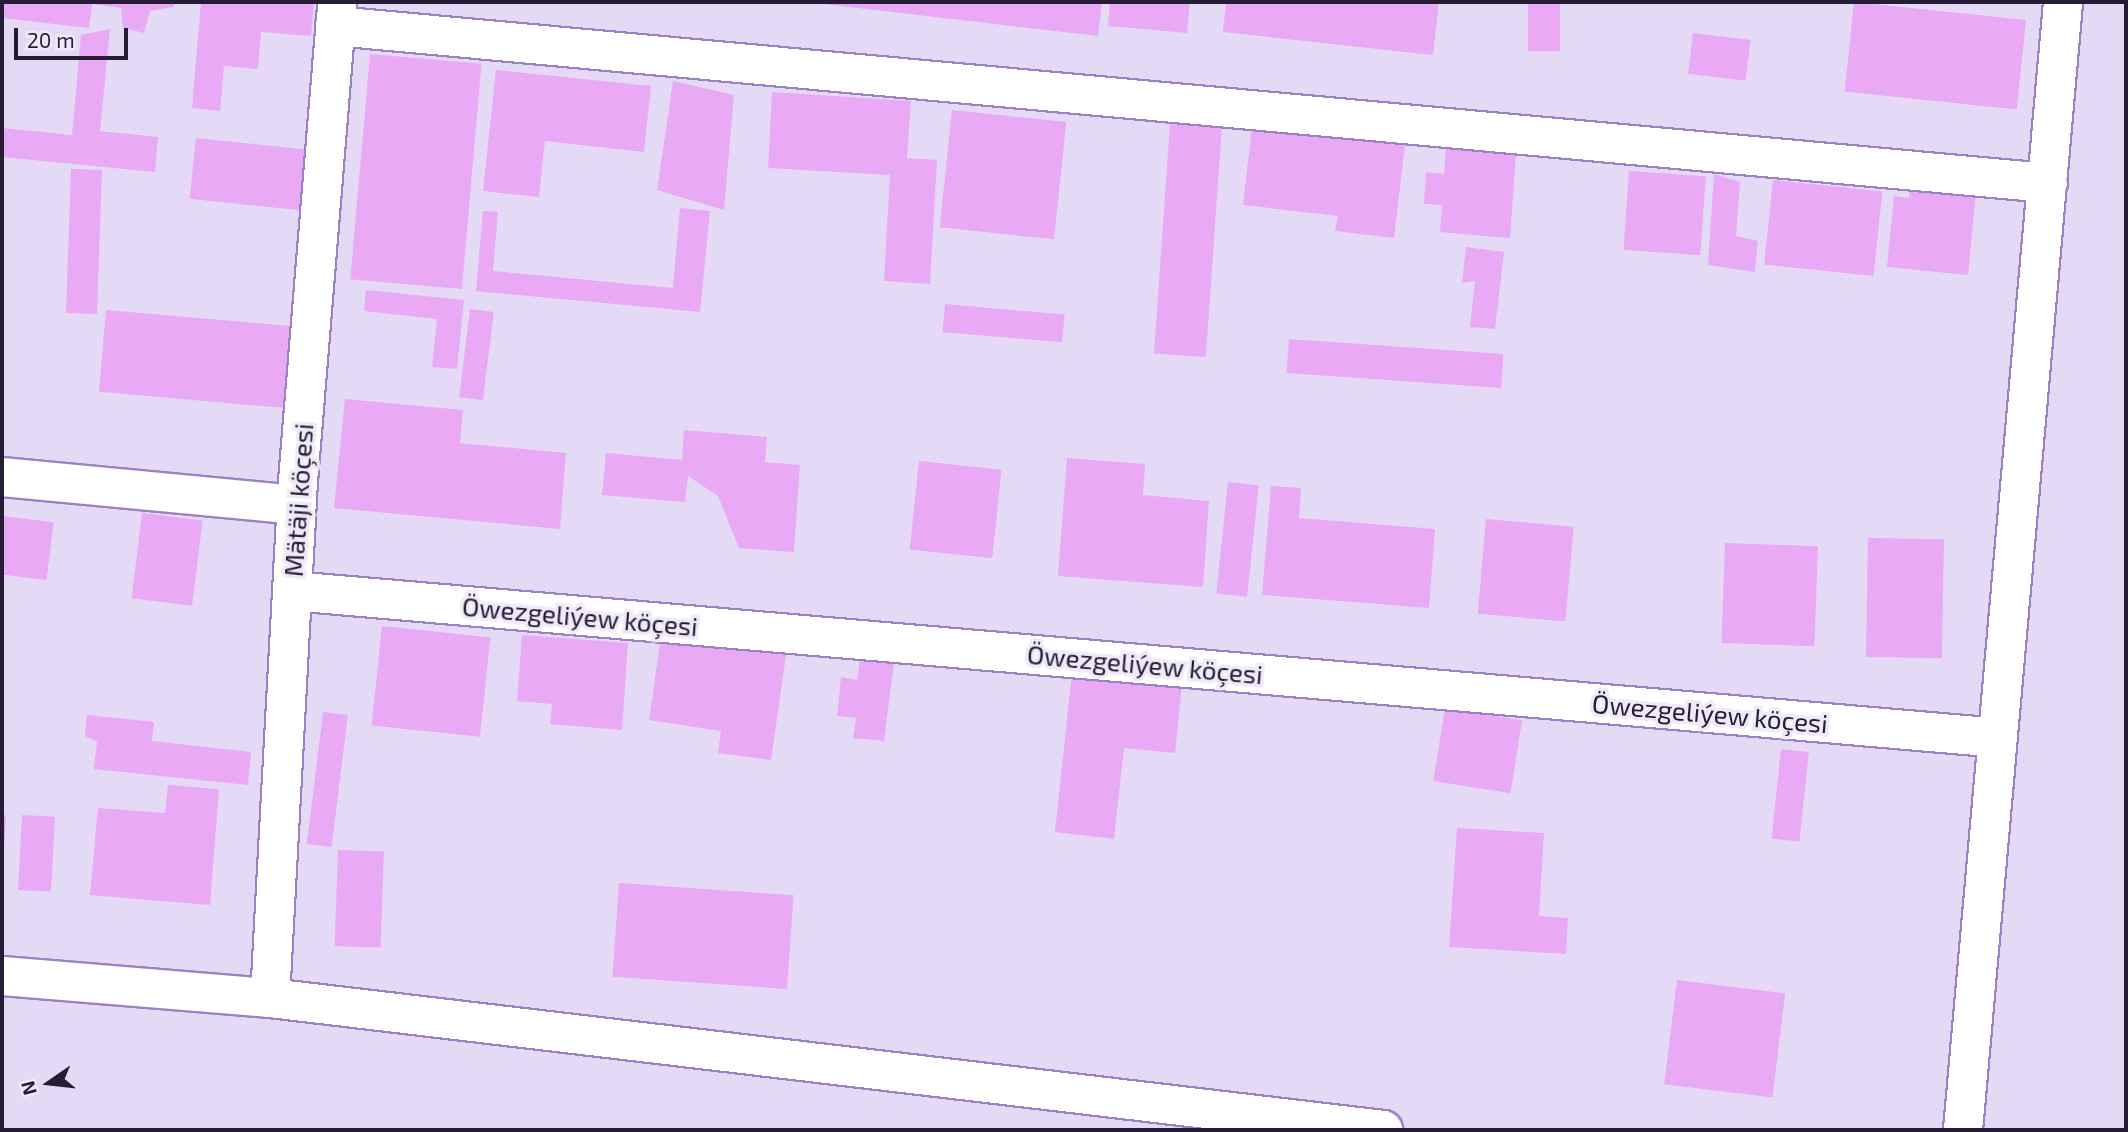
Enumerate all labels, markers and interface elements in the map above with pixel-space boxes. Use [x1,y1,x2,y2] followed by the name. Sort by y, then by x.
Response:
[18,14,131,58] scale bar
[27,27,75,52] text: 20 m
[277,422,319,578] street label: Mätäji köçesi
[461,590,699,642] street label: Öwezgeliýew köçesi
[1026,638,1264,690] street label: Öwezgeliýew köçesi
[1591,687,1829,739] street label: Öwezgeliýew köçesi
[14,1048,84,1118] north arrow
[15,1079,41,1098] text: N

